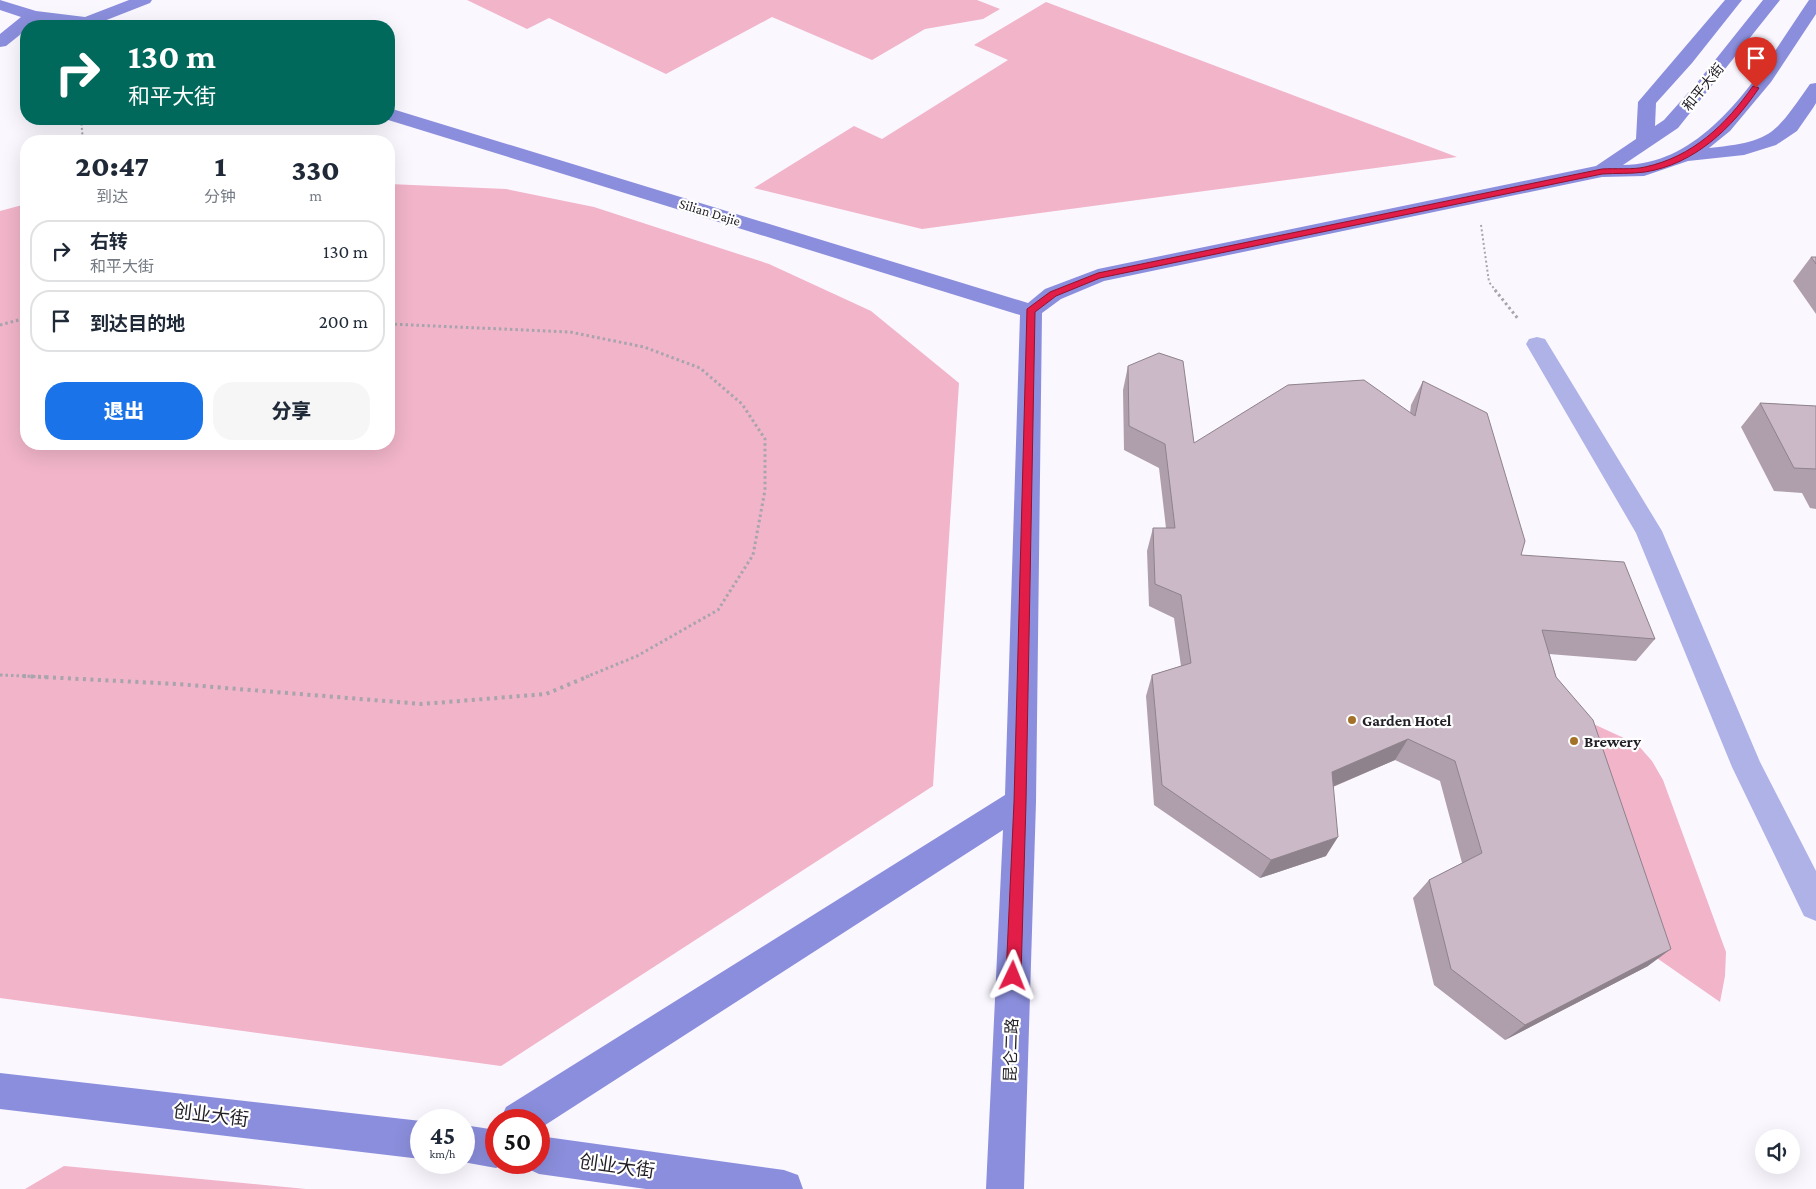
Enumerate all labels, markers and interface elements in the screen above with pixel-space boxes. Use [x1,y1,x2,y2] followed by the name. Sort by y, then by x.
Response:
[128,37,216,76] text: 130 m
[1735,37,1777,88] pin
[45,40,110,105] icon: right
[1742,44,1770,72] icon: arrive
[1679,60,1727,114] street label: 和平大街
[128,84,216,109] text: 和平大街
[75,149,149,182] text: 20:47
[214,149,226,182] text: 1
[292,153,340,186] text: 330
[309,187,322,204] text: m
[96,188,128,205] text: 到达
[204,188,236,205] text: 分钟
[677,195,743,230] street label: Silian Dajie
[90,231,128,252] text: 右转
[47,237,75,265] icon: right
[323,241,368,262] text: 130 m
[90,258,154,275] text: 和平大街
[47,307,75,335] icon: arrive
[319,311,368,332] text: 200 m
[90,313,185,334] text: 到达目的地
[45,382,203,440] button: 退出
[213,382,370,440] button: 分享
[1362,712,1452,729] place label: Garden Hotel
[1346,714,1358,726] marker: Garden Hotel
[1584,733,1641,750] place label: Brewery
[1568,735,1580,747] marker: Brewery
[986,949,1038,1001] position arrow
[1001,1018,1021,1082] street label: 昆仑二路
[172,1100,250,1130] street label: 创业大街
[485,1109,550,1174] speed limit sign: 50
[430,1122,455,1149] text: 45
[1755,1129,1800,1174] map controls
[1755,1129,1800,1174] button: sound
[430,1147,455,1161] text: km/h
[578,1150,656,1182] street label: 创业大街

